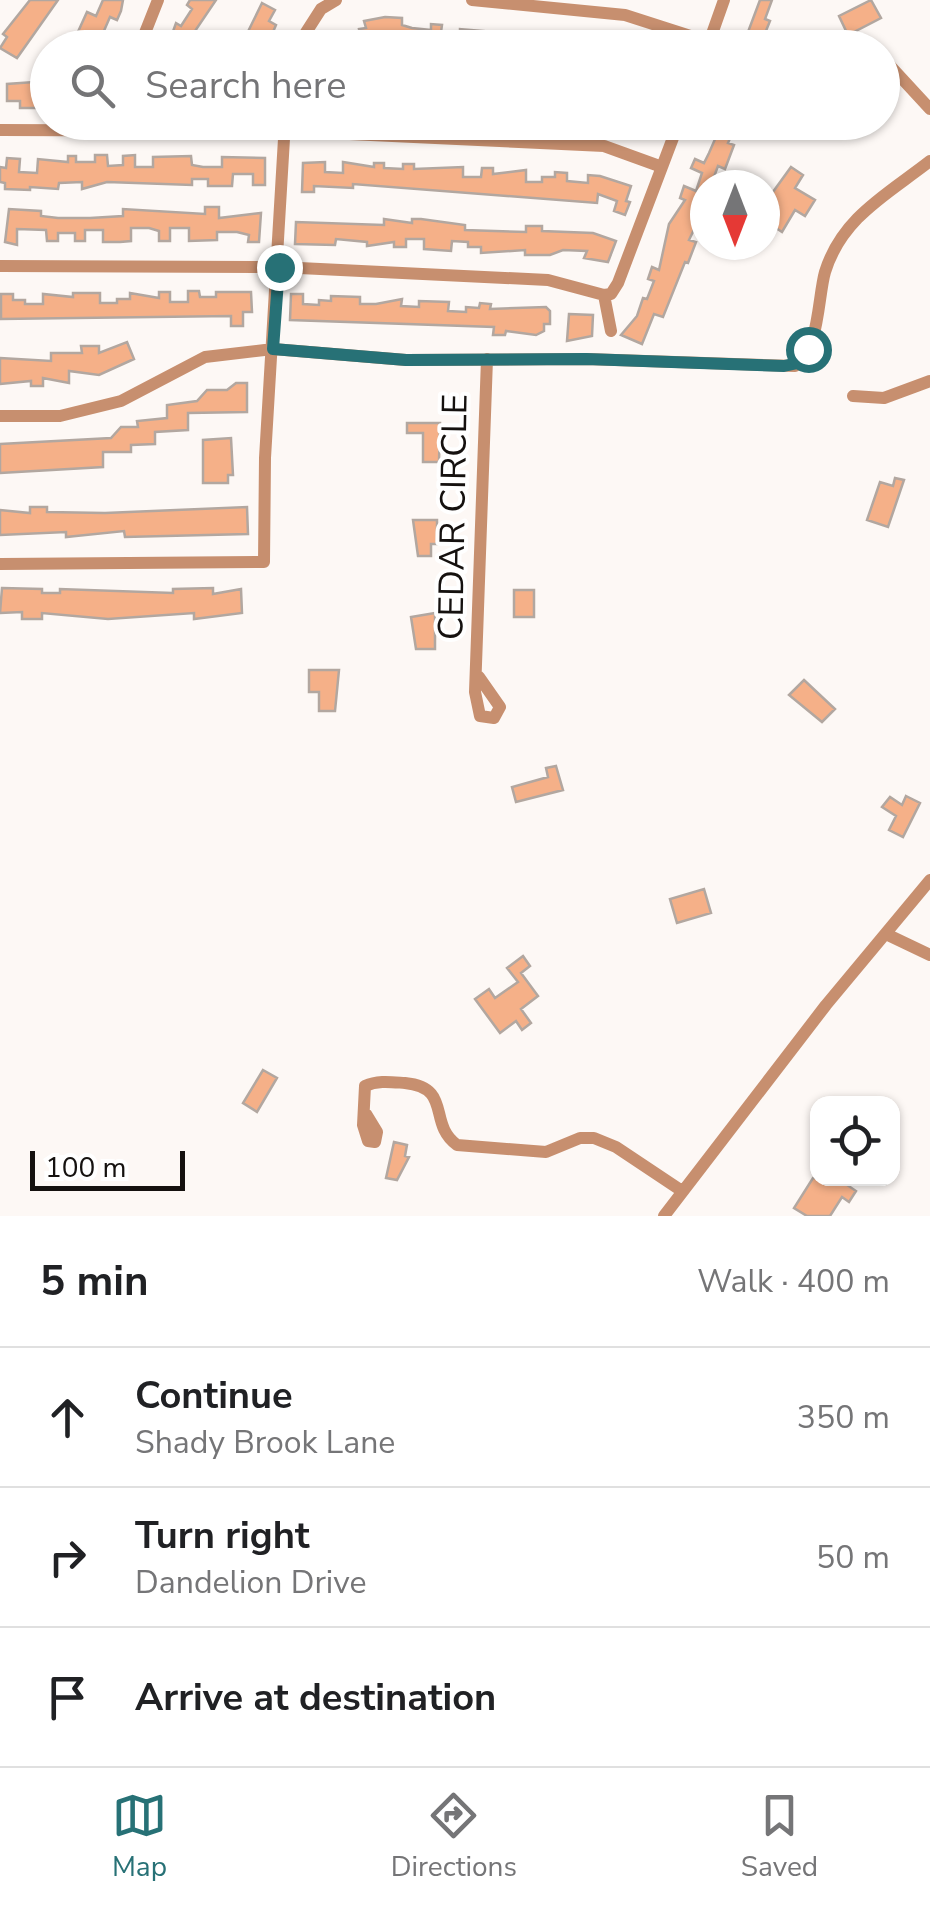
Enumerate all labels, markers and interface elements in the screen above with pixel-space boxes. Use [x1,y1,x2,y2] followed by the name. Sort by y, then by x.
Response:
[30,30,900,140] search box
[65,58,120,113] icon: search
[145,60,346,111] text: Search here
[690,170,780,260] north arrow
[257,245,303,291] route end
[786,327,832,373] route start
[427,394,479,640] street label: CEDAR CIRCLE
[810,1096,900,1186] map controls
[810,1096,900,1186] button: locate
[30,1146,185,1190] scale bar
[45,1149,127,1187] text: 100 m
[40,1253,149,1310] text: 5 min
[697,1260,890,1303] text: Walk · 400 m
[135,1370,293,1421] text: Continue
[40,1390,95,1445] icon: ahead
[797,1396,890,1439] text: 350 m
[135,1421,395,1464] text: Shady Brook Lane
[135,1510,310,1561] text: Turn right
[40,1530,95,1585] icon: right
[816,1536,890,1579] text: 50 m
[135,1561,367,1604] text: Dandelion Drive
[40,1670,95,1725] icon: arrive
[135,1672,496,1723] text: Arrive at destination
[112,1788,167,1886] tab: Map
[391,1788,517,1886] tab: Directions
[741,1788,818,1886] tab: Saved

